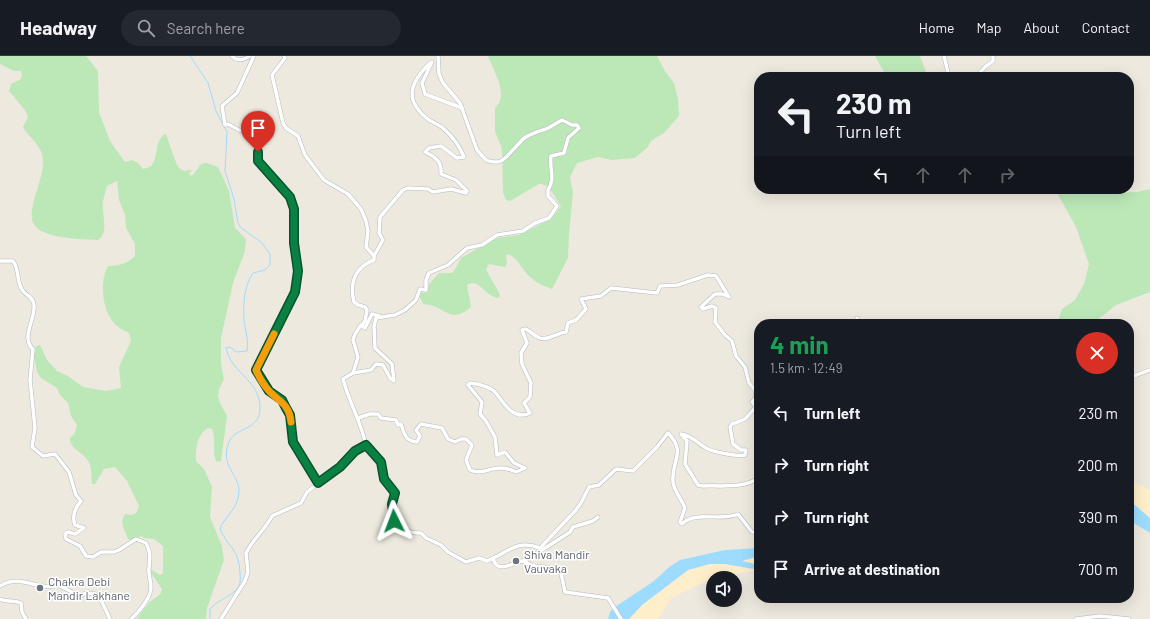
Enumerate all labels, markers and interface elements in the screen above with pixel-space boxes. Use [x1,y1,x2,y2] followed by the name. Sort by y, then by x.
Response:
[121,10,401,46] search box
[20,16,97,39] text: Headway
[135,17,157,39] icon: search
[167,19,245,37] text: Search here
[919,19,955,36] text: Home
[977,19,1001,36] text: Map
[1023,19,1060,36] text: About
[1082,19,1130,36] text: Contact
[836,86,911,120] text: 230 m
[770,88,822,140] icon: left
[241,111,275,152] pin
[247,117,269,139] icon: arrive
[836,120,902,142] text: Turn left
[870,164,892,186] icon: left
[912,164,934,186] icon: ahead
[954,164,976,186] icon: ahead
[996,164,1018,186] icon: right
[770,330,829,359] text: 4 min
[1076,332,1118,374] button: close
[770,360,843,376] text: 1.5 km · 12:49
[770,402,792,424] icon: left
[804,404,860,422] text: Turn left
[1078,404,1118,422] text: 230 m
[770,454,792,476] icon: right
[804,456,869,474] text: Turn right
[1078,456,1118,474] text: 200 m
[373,500,415,542] position arrow
[770,506,792,528] icon: right
[804,508,869,526] text: Turn right
[1079,508,1118,526] text: 390 m
[524,547,590,575] place label: Shiva Mandir Vauvaka
[511,556,521,566] marker: Shiva Mandir Vauvaka
[770,558,792,580] icon: arrive
[804,560,940,578] text: Arrive at destination
[1079,560,1118,578] text: 700 m
[706,571,742,607] map controls
[706,571,742,607] button: sound
[48,574,130,602] place label: Chakra Debi Mandir Lakhane
[35,583,45,593] marker: Chakra Debi Mandir Lakhane

